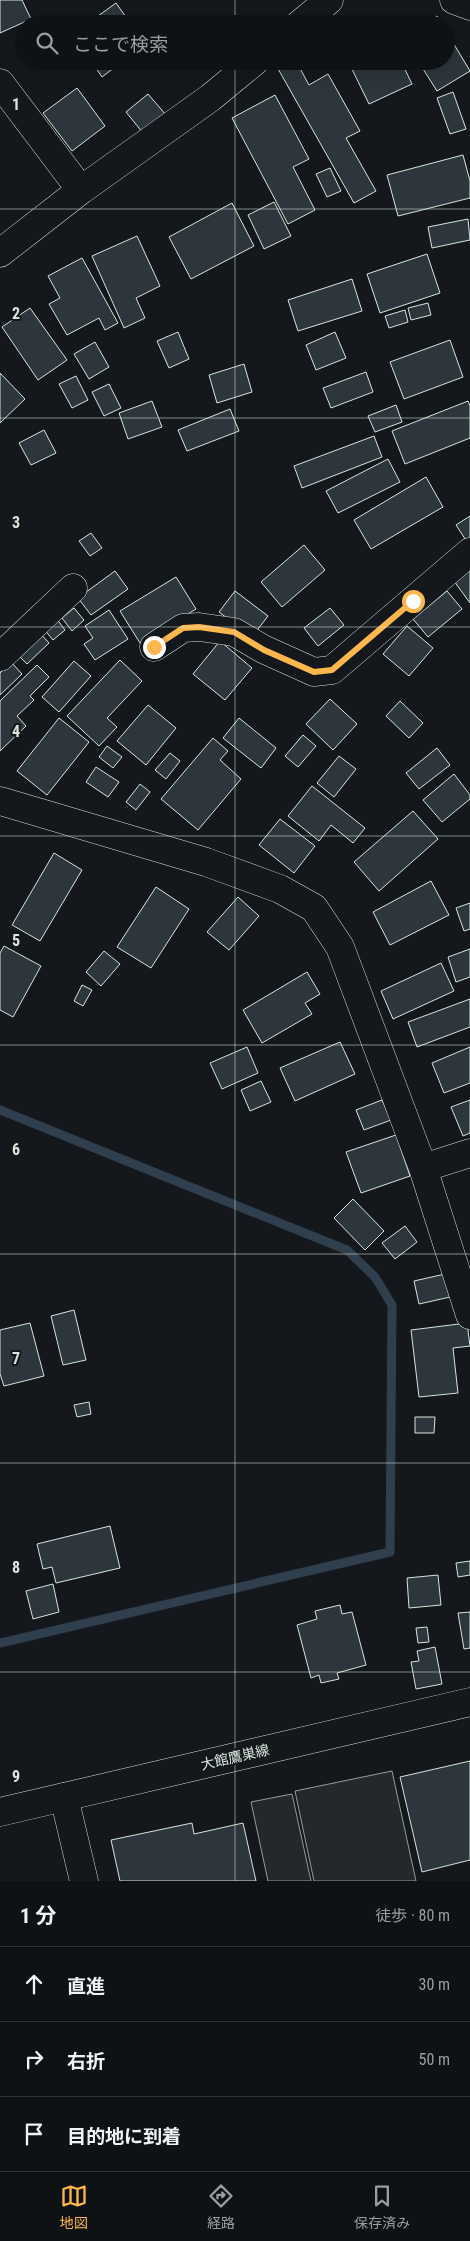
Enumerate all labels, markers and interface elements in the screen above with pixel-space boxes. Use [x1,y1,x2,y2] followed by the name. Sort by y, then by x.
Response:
[15,15,455,70] search box
[33,29,61,57] icon: search
[73,33,168,56] text: ここで検索
[12,95,20,114] text: 1
[12,304,20,323] text: 2
[12,513,20,532] text: 3
[402,590,425,613] route start
[143,636,166,659] route end
[12,722,20,741] text: 4
[12,931,20,950] text: 5
[12,1140,20,1159] text: 6
[12,1349,20,1368] text: 7
[12,1558,20,1577] text: 8
[199,1741,271,1773] street label: 大館鷹巣線
[12,1767,20,1786] text: 9
[20,1904,56,1928] text: 1 分
[375,1906,450,1925] text: 徒歩 · 80 m
[20,1970,48,1998] icon: ahead
[67,1975,105,1998] text: 直進
[418,1975,450,1994] text: 30 m
[20,2045,48,2073] icon: right
[67,2050,105,2073] text: 右折
[418,2050,450,2069] text: 50 m
[20,2120,48,2148] icon: arrive
[67,2125,181,2148] text: 目的地に到着
[60,2182,88,2232] tab: 地図
[207,2182,235,2232] tab: 経路
[354,2182,410,2232] tab: 保存済み

